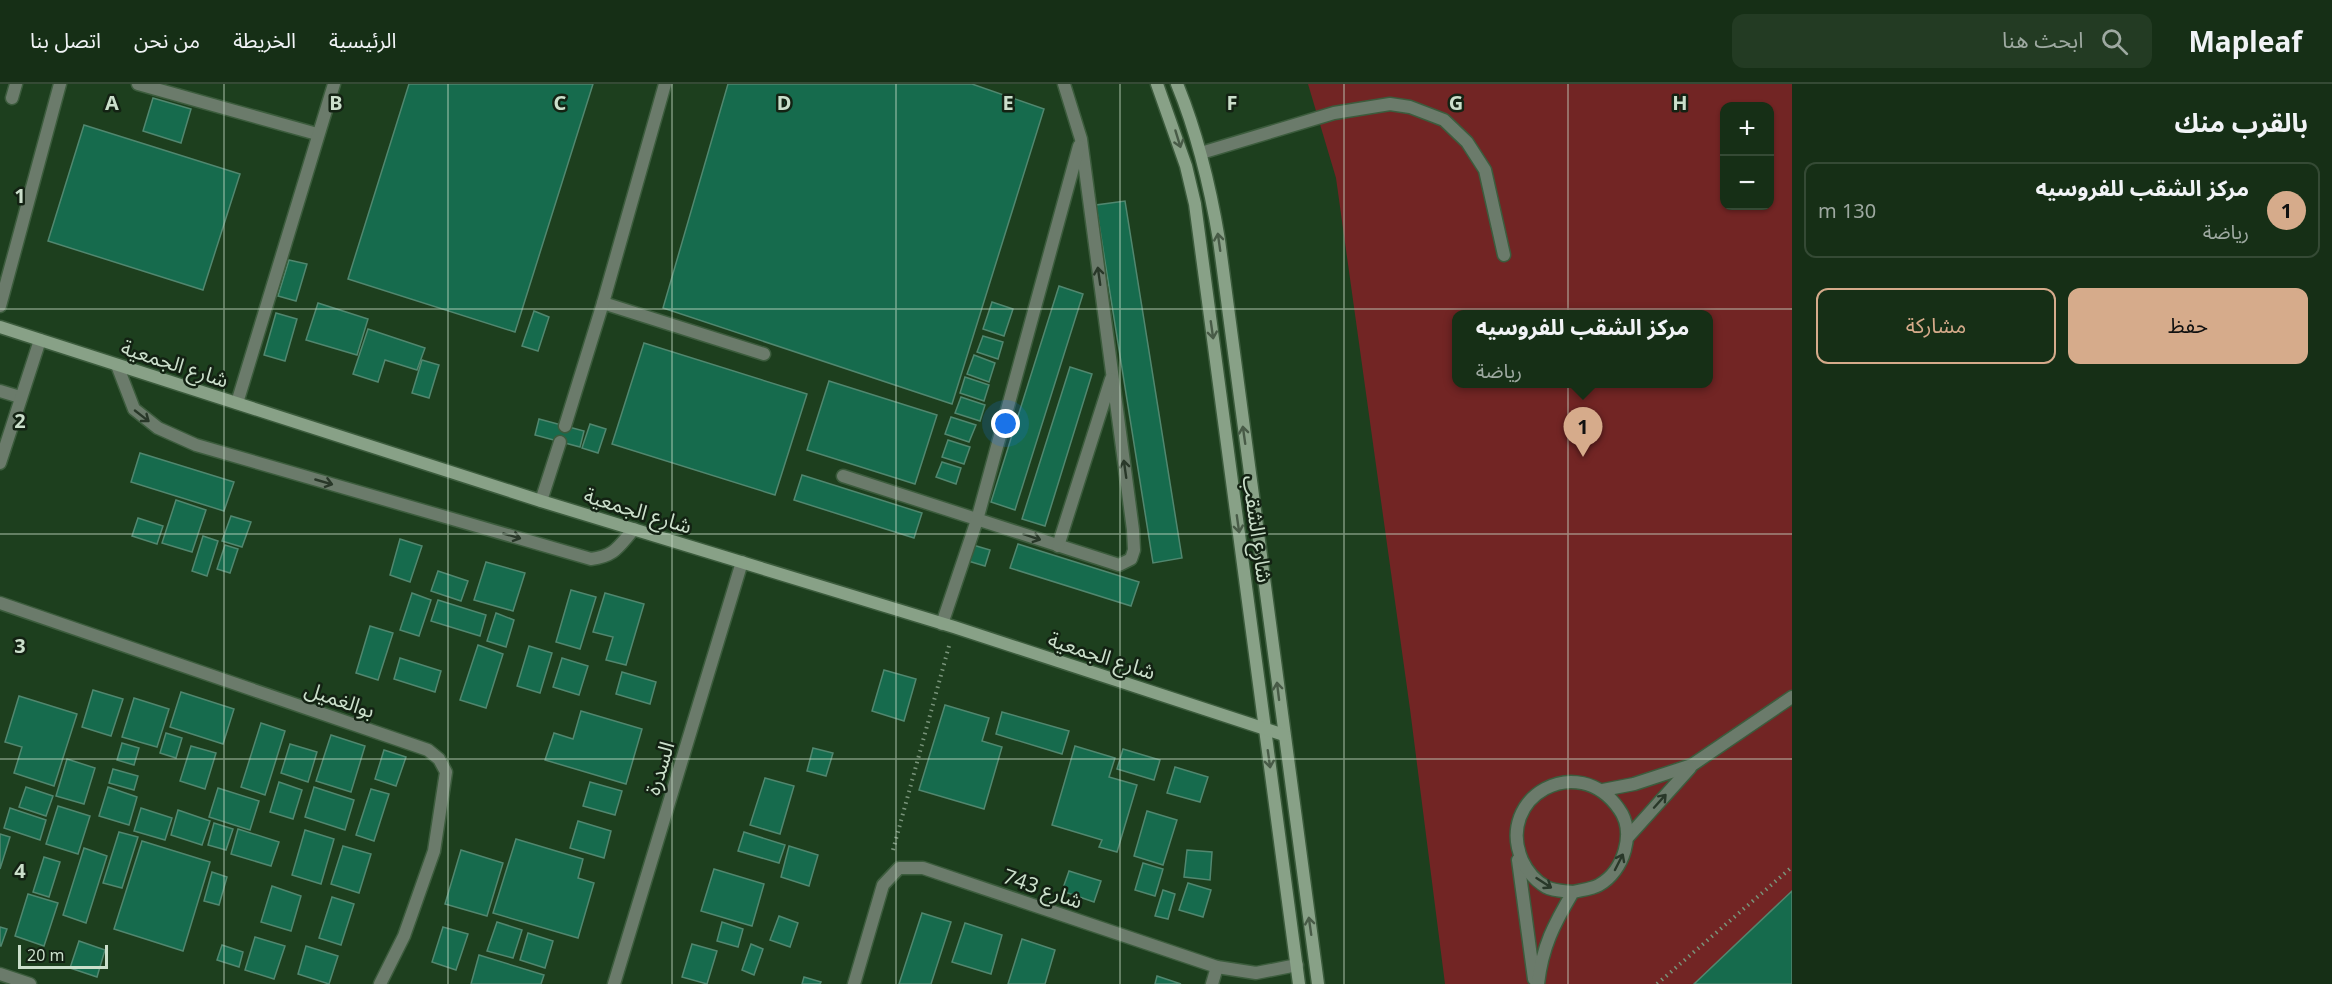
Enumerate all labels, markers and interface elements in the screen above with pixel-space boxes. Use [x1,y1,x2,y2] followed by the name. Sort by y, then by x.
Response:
[1732,14,2152,68] search box
[2188,22,2302,60] text: Mapleaf
[2002,24,2083,54] text: ابحث هنا
[2098,25,2131,58] icon: search
[30,26,101,54] text: اتصل بنا
[134,26,200,54] text: من نحن
[233,26,296,54] text: الخريطة
[329,26,397,54] text: الرئيسية
[105,89,119,116] text: A
[329,89,343,116] text: B
[554,89,567,116] text: C
[777,89,791,116] text: D
[1002,89,1014,116] text: E
[1227,89,1237,116] text: F
[1449,89,1463,116] text: G
[1672,89,1688,116] text: H
[1720,102,1774,210] map controls
[1720,102,1774,156] button: +
[2174,104,2308,140] text: بالقرب منك
[1173,129,1184,148] one-way arrow
[1720,156,1774,210] button: −
[2035,172,2249,202] text: مركز الشقب للفروسيه
[14,182,26,209] text: 1
[1818,197,1876,224] text: 130 m
[2281,197,2292,224] text: 1
[2203,218,2249,245] text: رياضة
[1213,233,1224,253] one-way arrow
[1093,266,1104,286] one-way arrow
[1816,288,2056,364] button: مشاركة
[2068,288,2308,364] button: حفظ
[1452,310,1713,388] popup
[1476,311,1689,341] text: مركز الشقب للفروسيه
[1207,320,1218,340] one-way arrow
[117,332,232,395] street label: شارع الجمعية
[1476,357,1522,384] text: رياضة
[14,407,26,434] text: 2
[1564,408,1602,457] pin: 1
[134,409,150,422] one-way arrow
[991,409,1020,438] your location
[1239,426,1250,446] one-way arrow
[1119,460,1130,479] one-way arrow
[1235,474,1279,585] street label: شارع الشقب
[314,477,333,488] one-way arrow
[580,480,695,542] street label: شارع الجمعية
[1233,513,1244,533] one-way arrow
[502,531,521,542] one-way arrow
[1022,533,1041,544] one-way arrow
[1044,624,1159,687] street label: شارع الجمعية
[14,632,26,659] text: 3
[301,674,379,724] street label: بوالغميل
[1273,682,1284,702] one-way arrow
[638,738,680,798] street label: السدرة
[1264,748,1275,768] one-way arrow
[1653,794,1667,809] one-way arrow
[1613,853,1625,871] one-way arrow
[14,857,26,884] text: 4
[999,861,1087,917] street label: شارع 743
[1535,876,1552,889] one-way arrow
[1305,917,1316,936] one-way arrow
[18,942,108,970] scale bar
[27,944,64,966] text: 20 m

